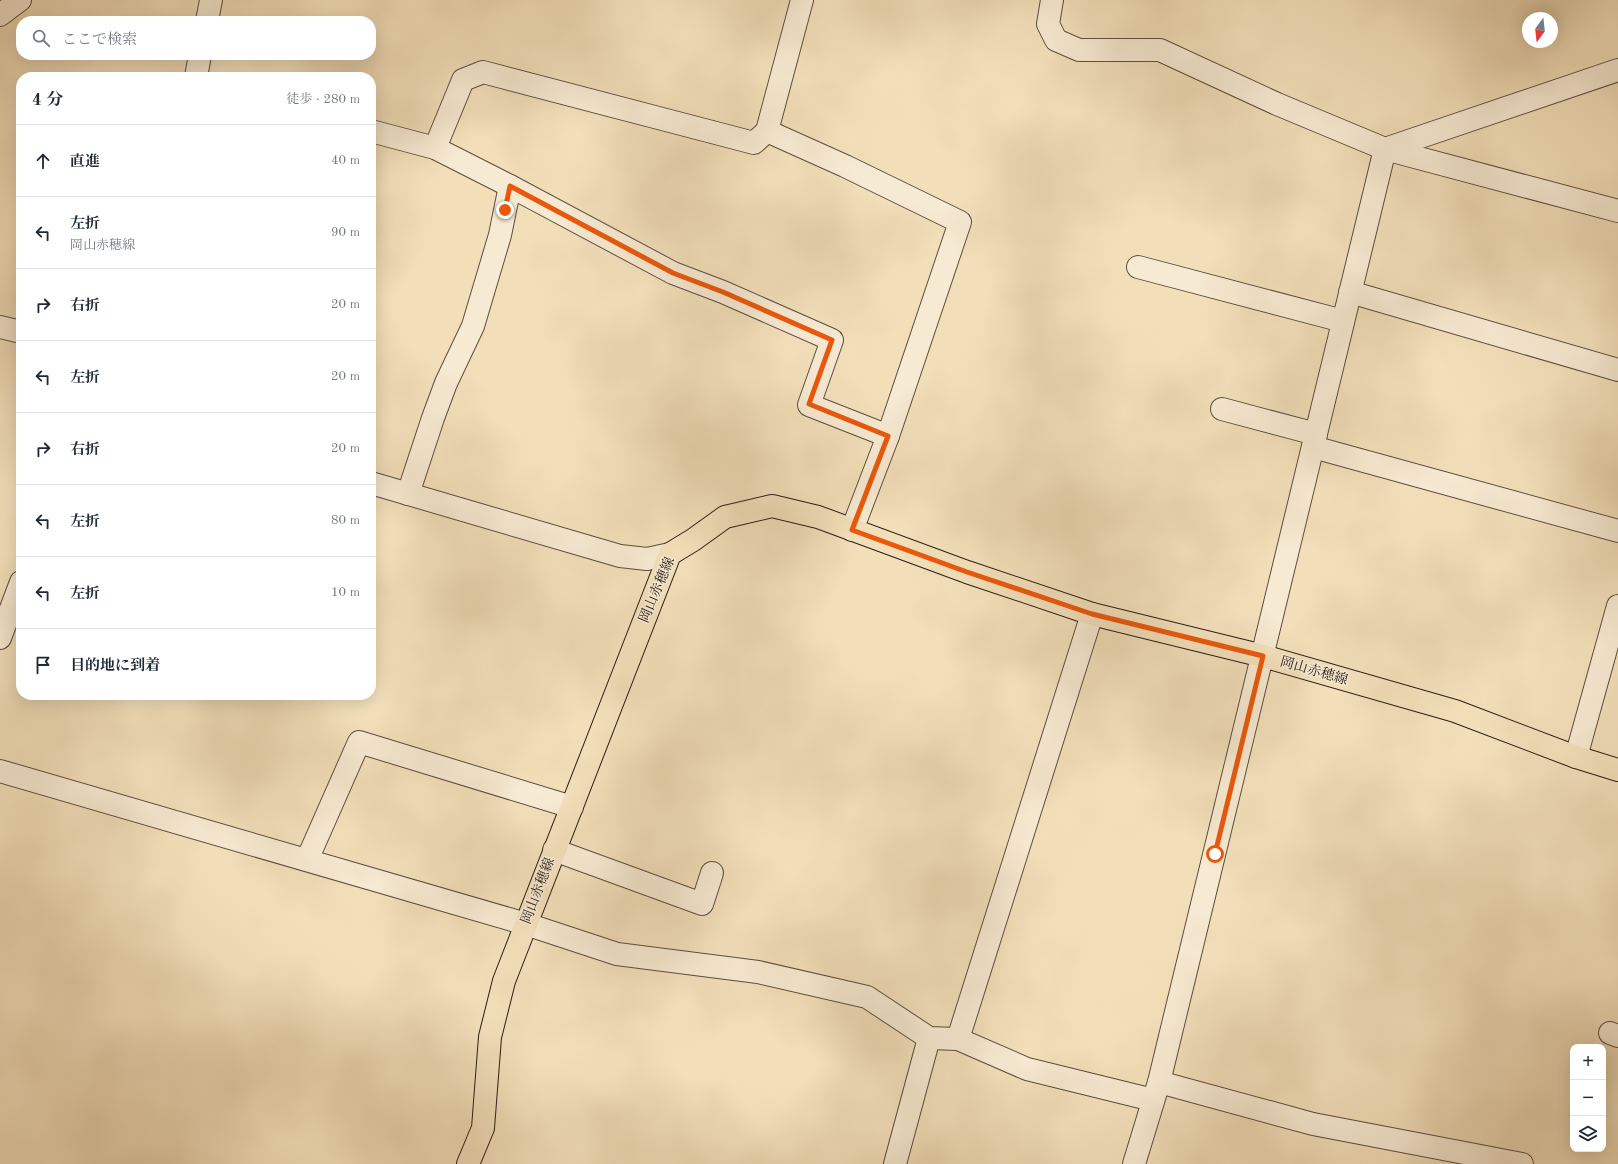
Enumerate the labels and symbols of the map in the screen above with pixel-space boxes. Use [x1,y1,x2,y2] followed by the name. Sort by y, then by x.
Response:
[1522,12,1558,48] north arrow
[496,201,514,219] route end
[636,555,677,625] street label: 岡山赤穂線
[1278,654,1350,687] street label: 岡山赤穂線
[1206,845,1224,863] route start
[518,855,557,926] street label: 岡山赤穂線

